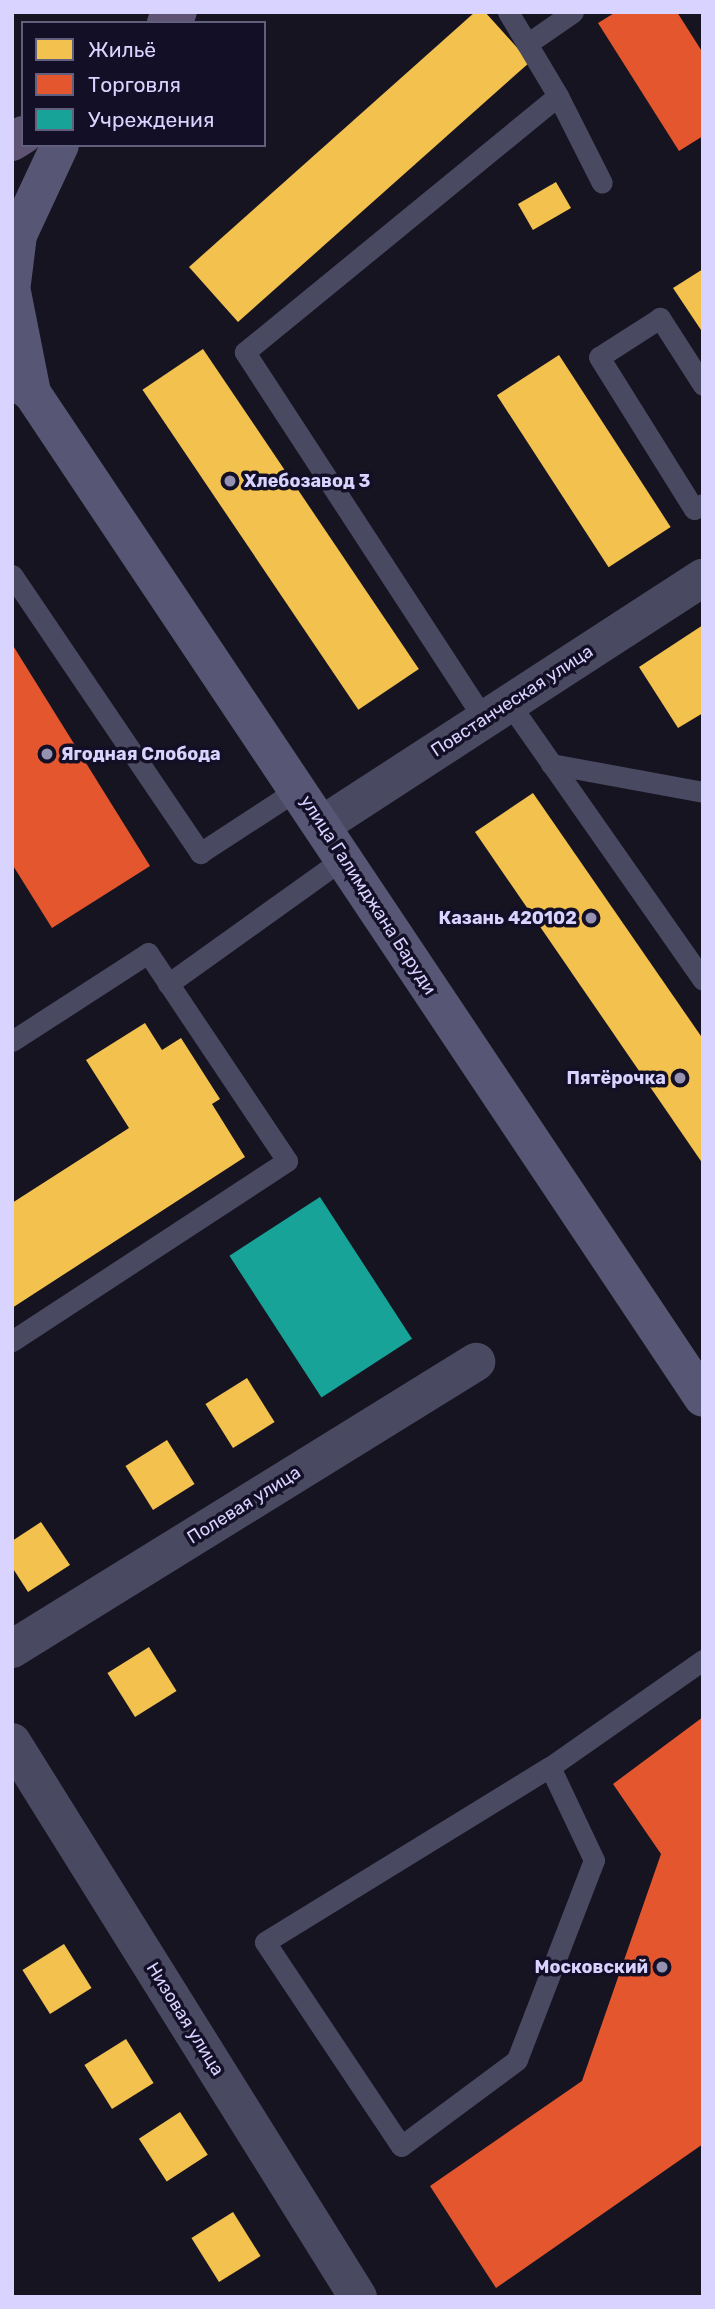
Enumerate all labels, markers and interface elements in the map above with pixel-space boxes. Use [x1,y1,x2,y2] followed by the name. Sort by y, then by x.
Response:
[21,21,266,147] legend
[88,37,156,62] text: Жильё
[88,72,181,97] text: Торговля
[88,107,214,132] text: Учреждения
[244,470,370,492] place label: Хлебозавод 3
[222,473,238,489] marker: Хлебозавод 3
[427,641,597,761] street label: Повстанческая улица
[61,743,221,765] place label: Ягодная Слобода
[39,746,55,762] marker: Ягодная Слобода
[295,791,441,999] street label: улица Галимджана Баруди
[439,907,577,929] place label: Казань 420102
[583,910,599,926] marker: Казань 420102
[566,1067,666,1089] place label: Пятёрочка
[672,1070,688,1086] marker: Пятёрочка
[183,1462,305,1548] street label: Полевая улица
[535,1956,648,1978] place label: Московский
[142,1958,228,2080] street label: Низовая улица
[654,1959,670,1975] marker: Московский

